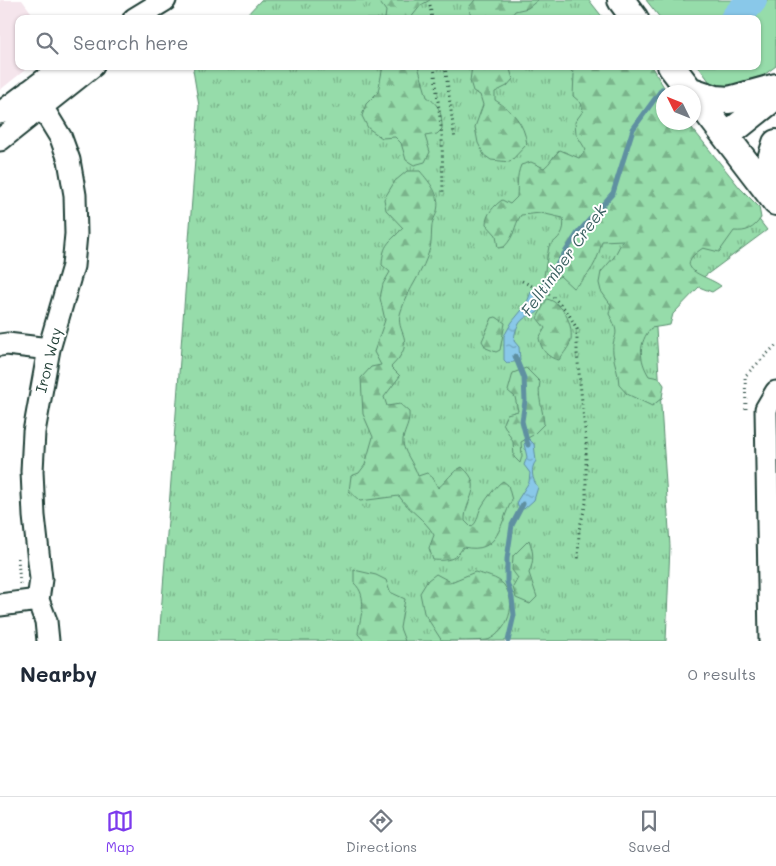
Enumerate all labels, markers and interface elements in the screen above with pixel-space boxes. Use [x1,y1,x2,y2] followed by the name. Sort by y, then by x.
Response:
[15,15,761,70] search box
[33,29,61,57] icon: search
[73,30,189,55] text: Search here
[656,85,701,130] north arrow
[516,200,611,320] water label: Felltimber Creek
[30,325,66,395] street label: Iron Way
[20,660,97,687] text: Nearby
[688,663,756,684] text: 0 results
[106,807,134,856] tab: Map
[346,807,417,856] tab: Directions
[629,807,670,856] tab: Saved

